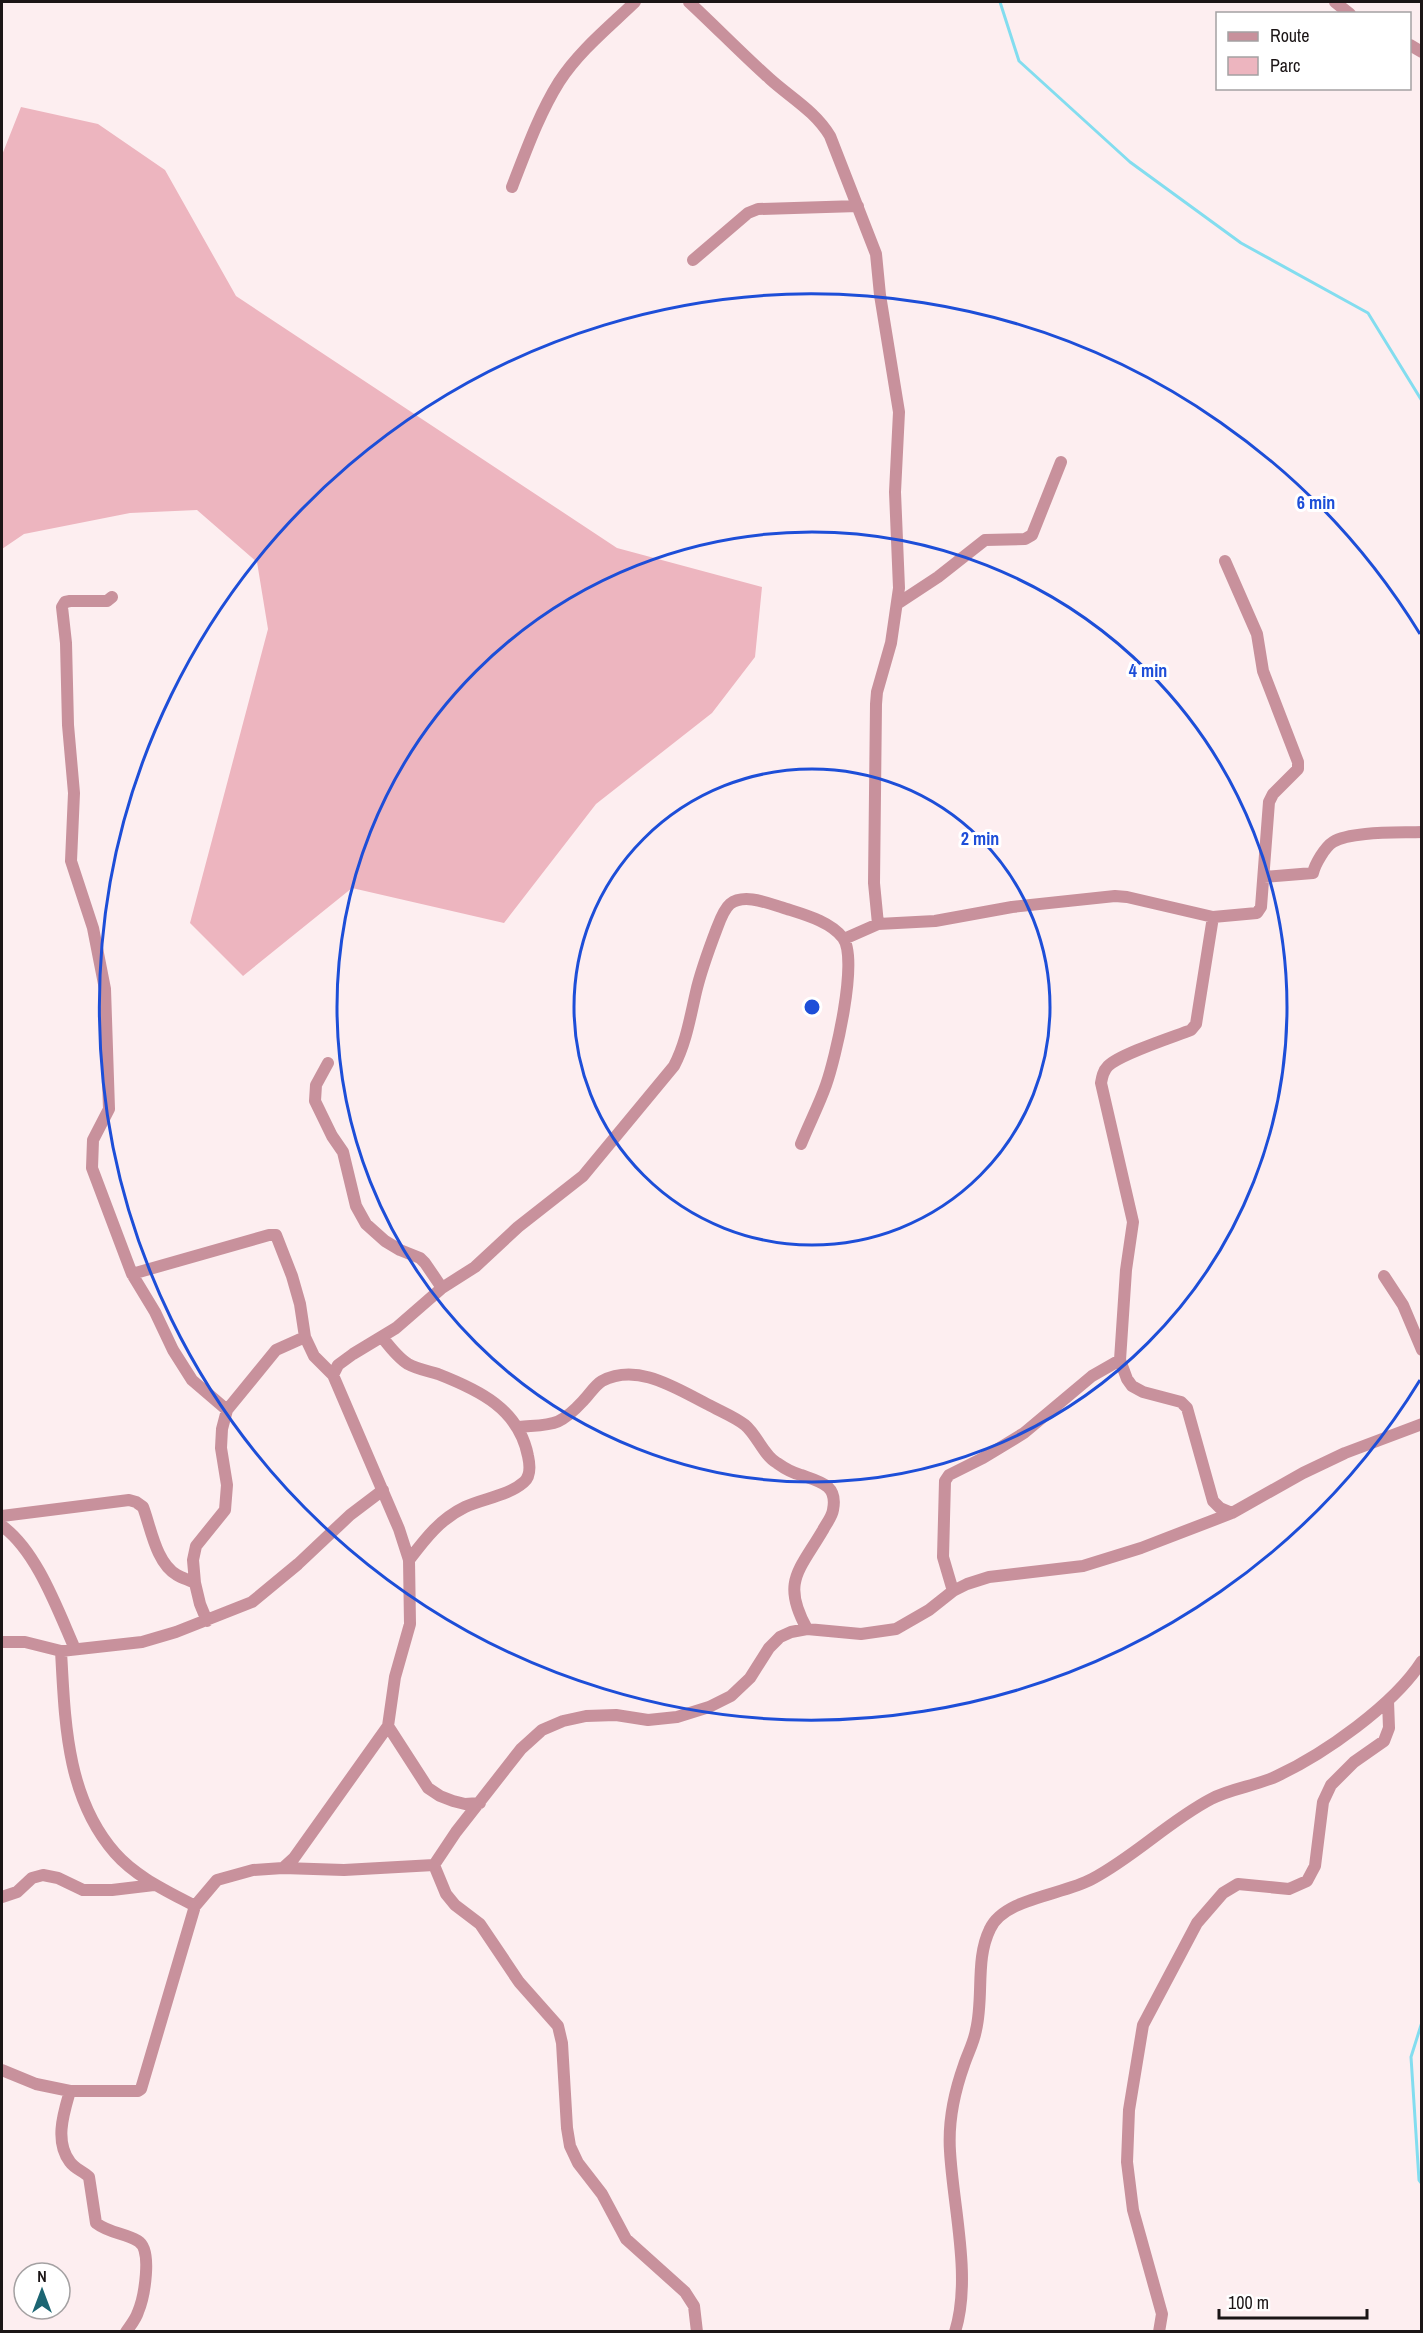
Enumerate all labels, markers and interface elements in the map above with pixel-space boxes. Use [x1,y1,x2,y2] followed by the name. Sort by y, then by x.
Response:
[1216,12,1411,90] legend
[1270,23,1309,48] text: Route
[1270,53,1300,78] text: Parc
[1297,490,1335,515] text: 6 min
[1129,658,1167,683] text: 4 min
[961,826,999,851] text: 2 min
[802,997,822,1017] centre of rings
[12,2261,72,2321] north arrow
[37,2265,47,2287] text: N
[1219,2282,1368,2320] scale bar
[1228,2290,1269,2315] text: 100 m

